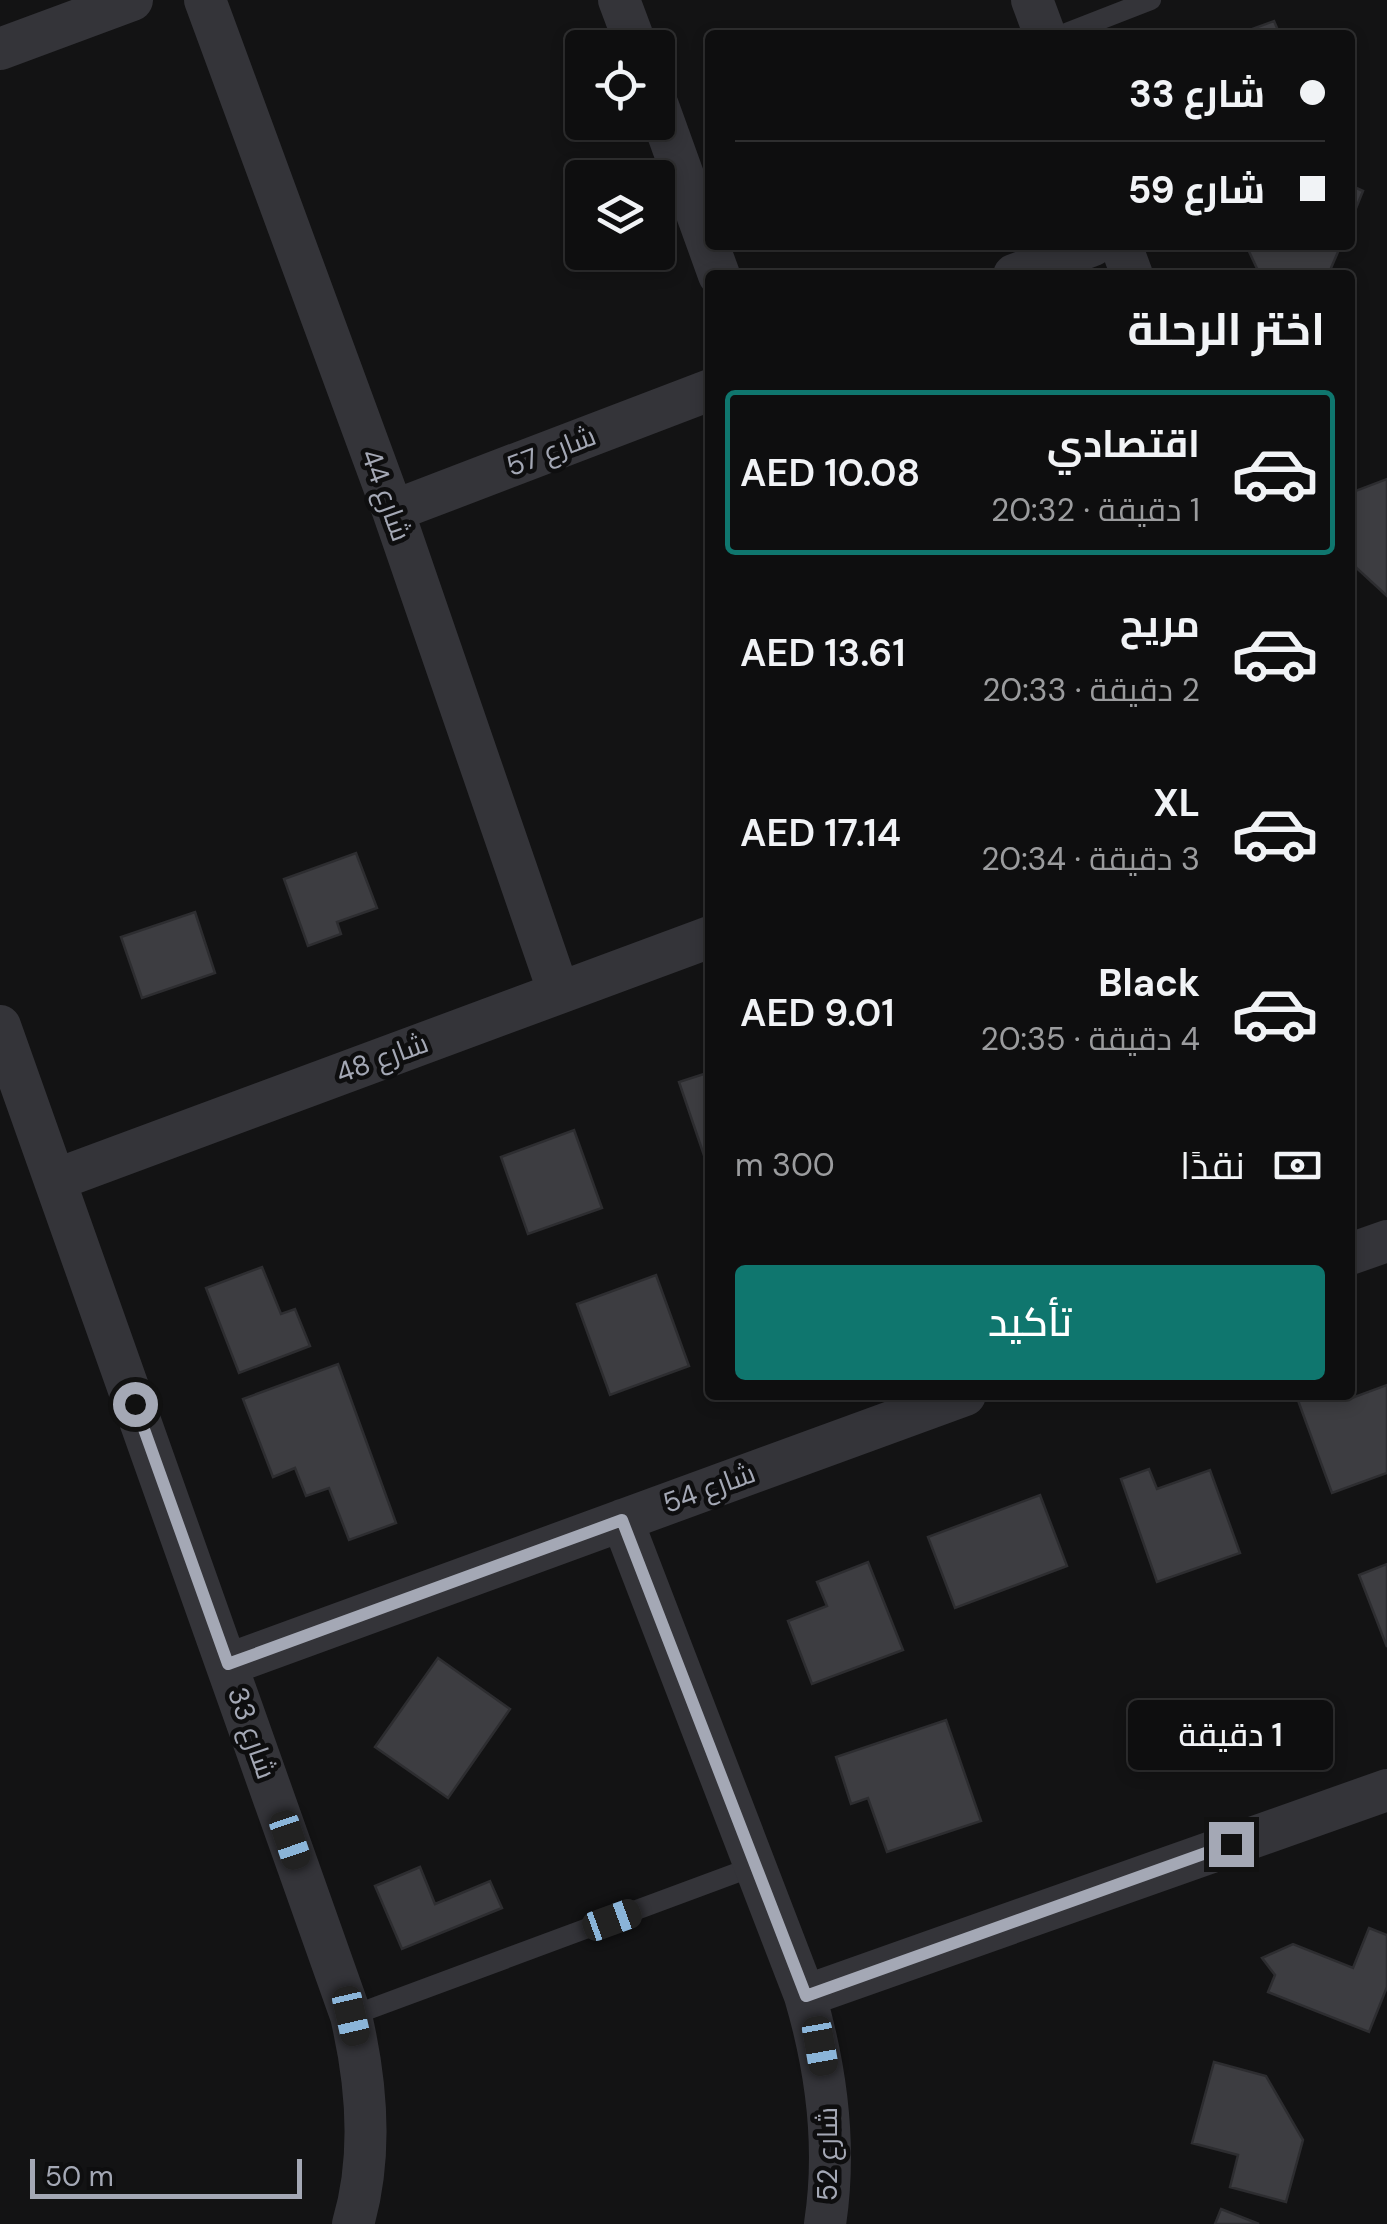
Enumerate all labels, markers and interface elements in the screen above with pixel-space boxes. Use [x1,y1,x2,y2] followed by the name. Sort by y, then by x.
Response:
[565,30,675,270] map controls
[565,30,675,140] button: locate
[1129,69,1265,119] text: شارع 33
[565,160,675,270] button: layers
[1128,165,1265,215] text: شارع 59
[1127,300,1325,359] text: اختر الرحلة
[501,417,601,485] street label: شارع 57
[1047,419,1200,469] text: اقتصادي
[1230,428,1320,518] icon: car
[352,444,420,546] street label: شارع 44
[740,448,920,498] text: AED 10.08
[991,489,1200,531] text: 1 دقيقة · 20:32
[1120,599,1200,649] text: مريح
[1230,608,1320,698] icon: car
[740,628,905,678] text: AED 13.61
[982,669,1200,711] text: 2 دقيقة · 20:33
[1153,778,1200,828] text: XL
[1230,788,1320,878] icon: car
[740,808,901,858] text: AED 17.14
[981,838,1200,880] text: 3 دقيقة · 20:34
[1098,958,1200,1008] text: Black
[1230,968,1320,1058] icon: car
[740,988,894,1038] text: AED 9.01
[981,1018,1200,1060] text: 4 دقيقة · 20:35
[331,1024,433,1092] street label: شارع 48
[1270,1138,1325,1193] icon: cash
[1180,1141,1245,1191] text: نقدًا
[735,1144,835,1186] text: 300 m
[735,1265,1325,1380] button: تأكيد
[113,1382,158,1427] route start
[658,1454,760,1522] street label: شارع 54
[219,1682,285,1784] street label: شارع 33
[1128,1699,1334,1769] callout: 1 دقيقة
[1178,1714,1283,1756] text: 1 دقيقة
[266,1807,314,1873] car
[1209,1822,1254,1867] route end
[579,1896,645,1944] car
[330,1983,372,2049] car
[800,2014,840,2078] car
[809,2107,846,2201] street label: شارع 52
[30,2154,302,2198] scale bar
[45,2158,114,2195] text: 50 m

